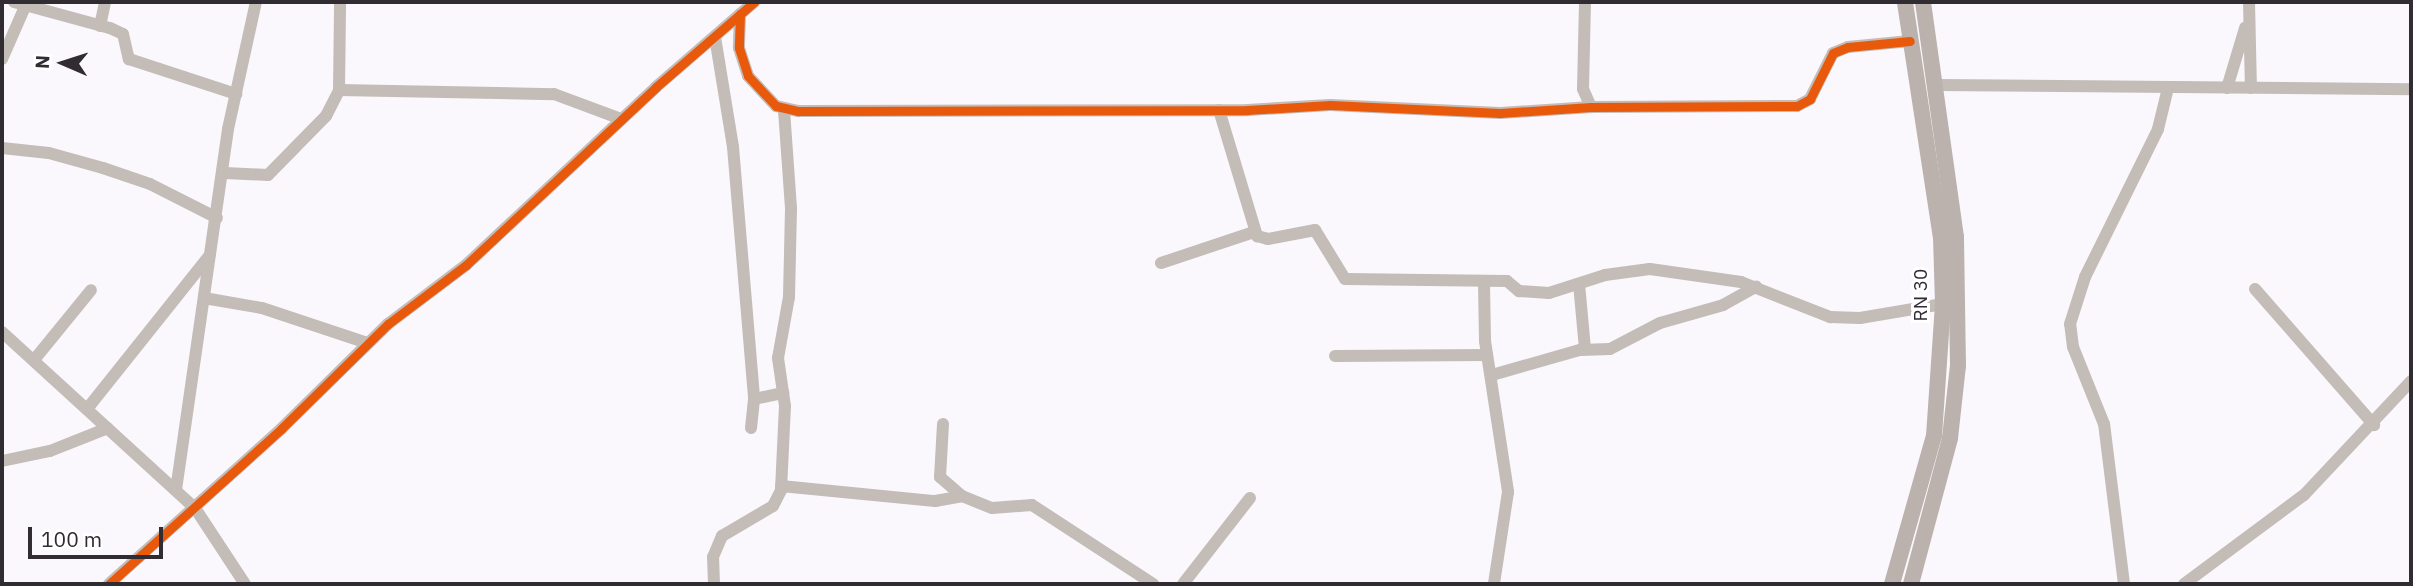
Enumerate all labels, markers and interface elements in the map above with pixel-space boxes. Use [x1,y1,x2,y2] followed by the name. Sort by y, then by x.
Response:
[28,28,98,98] north arrow
[30,54,54,69] text: N
[1910,269,1932,321] street label: RN 30
[32,512,166,556] scale bar
[41,525,102,553] text: 100 m

